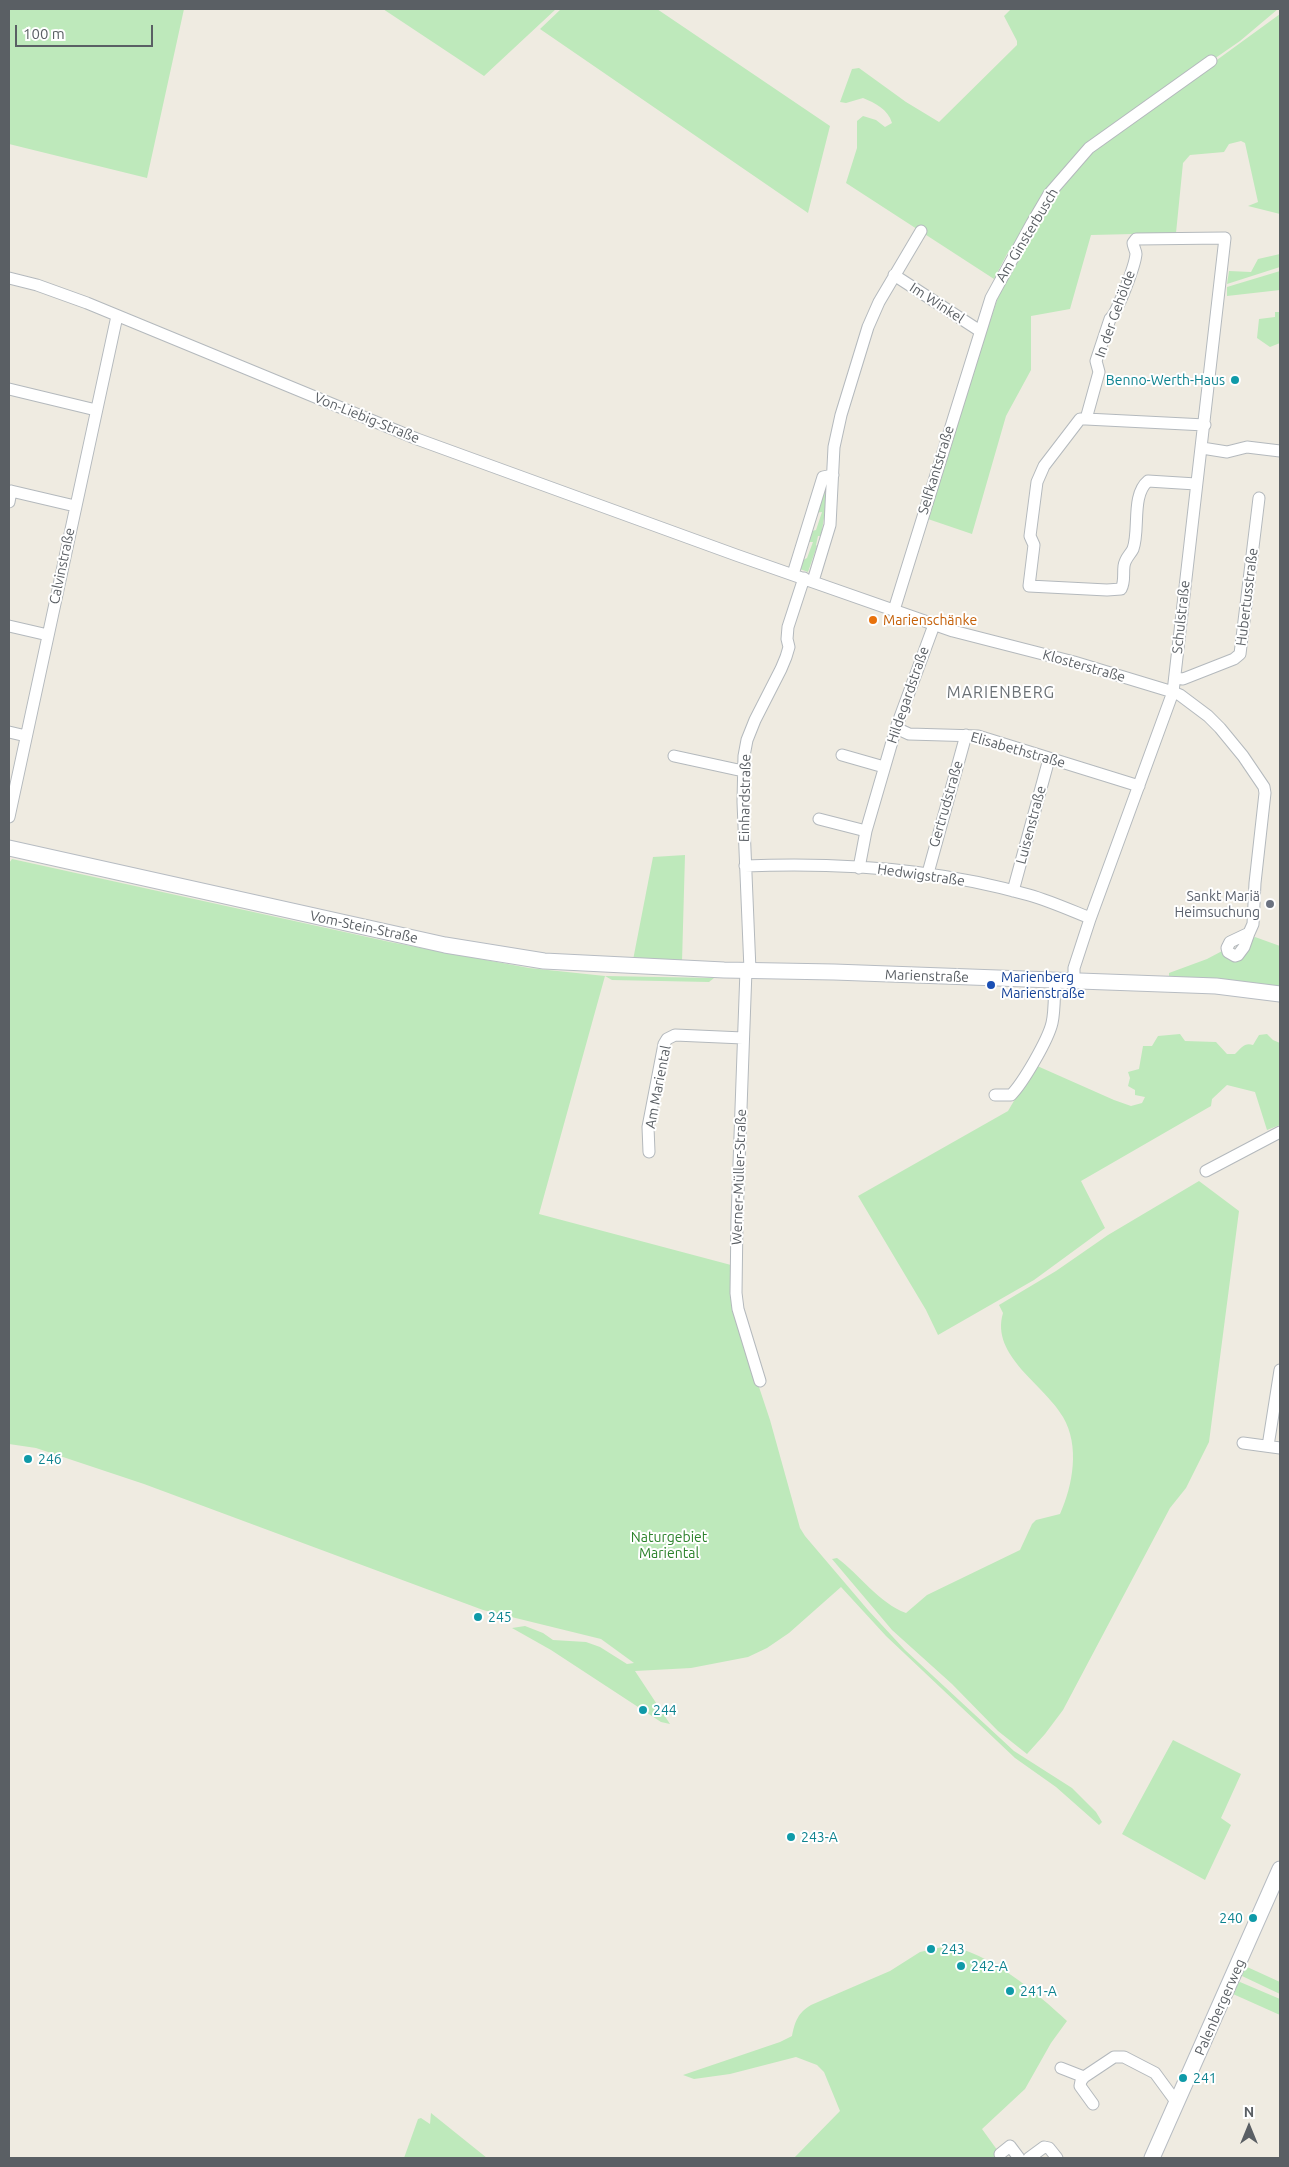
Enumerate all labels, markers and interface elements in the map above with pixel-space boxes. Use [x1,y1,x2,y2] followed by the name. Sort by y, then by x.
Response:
[18,15,155,47] scale bar
[23,25,65,42] text: 100 m
[992,185,1062,285] street label: Am Ginsterbusch
[1091,268,1139,360] street label: In der Gehölde
[907,279,967,327] street label: Im Winkel
[1106,372,1225,388] place label: Benno-Werth-Haus
[1229,374,1241,386] marker: Benno-Werth-Haus
[312,389,422,447] street label: Von-Liebig-Straße
[915,424,957,516] street label: Selfkantstraße
[46,526,78,606] street label: Calvinstraße
[1233,547,1261,647] street label: Hubertusstraße
[1169,579,1193,655] street label: Schulstraße
[883,612,977,628] place label: Marienschänke
[867,614,879,626] marker: Marienschänke
[884,644,932,746] street label: Hildegardstraße
[1041,646,1127,686] street label: Klosterstraße
[946,683,1056,703] district label: MARIENBERG
[969,728,1067,772] street label: Elisabethstraße
[736,754,754,842] street label: Einhardstraße
[926,759,966,849] street label: Gertrudstraße
[1012,784,1050,866] street label: Luisenstraße
[876,861,966,889] street label: Hedwigstraße
[1174,888,1260,920] place label: Sankt Mariä Heimsuchung
[1264,898,1276,910] marker: Sankt Mariä Heimsuchung
[308,907,420,947] street label: Vom-Stein-Straße
[885,966,969,986] street label: Marienstraße
[1001,969,1085,1002] place label: Marienberg Marienstraße
[985,979,997,991] marker: Marienberg Marienstraße
[642,1044,674,1130] street label: Am Mariental
[728,1109,750,1245] street label: Werner-Müller-Straße
[38,1451,62,1467] place label: 246
[22,1453,34,1465] marker: 246
[631,1529,707,1561] park label: Naturgebiet Mariental
[488,1609,512,1625] place label: 245
[472,1611,484,1623] marker: 245
[653,1702,677,1718] place label: 244
[637,1704,649,1716] marker: 244
[801,1829,838,1845] place label: 243-A
[785,1831,797,1843] marker: 243-A
[1219,1910,1243,1926] place label: 240
[1247,1912,1259,1924] marker: 240
[941,1941,965,1957] place label: 243
[925,1943,937,1955] marker: 243
[1191,1956,1249,2058] street label: Palenbergerweg
[971,1958,1008,1974] place label: 242-A
[955,1960,967,1972] marker: 242-A
[1020,1983,1057,1999] place label: 241-A
[1004,1985,1016,1997] marker: 241-A
[1193,2070,1217,2086] place label: 241
[1177,2072,1189,2084] marker: 241
[1224,2102,1274,2152] north arrow
[1244,2104,1254,2120] text: N

